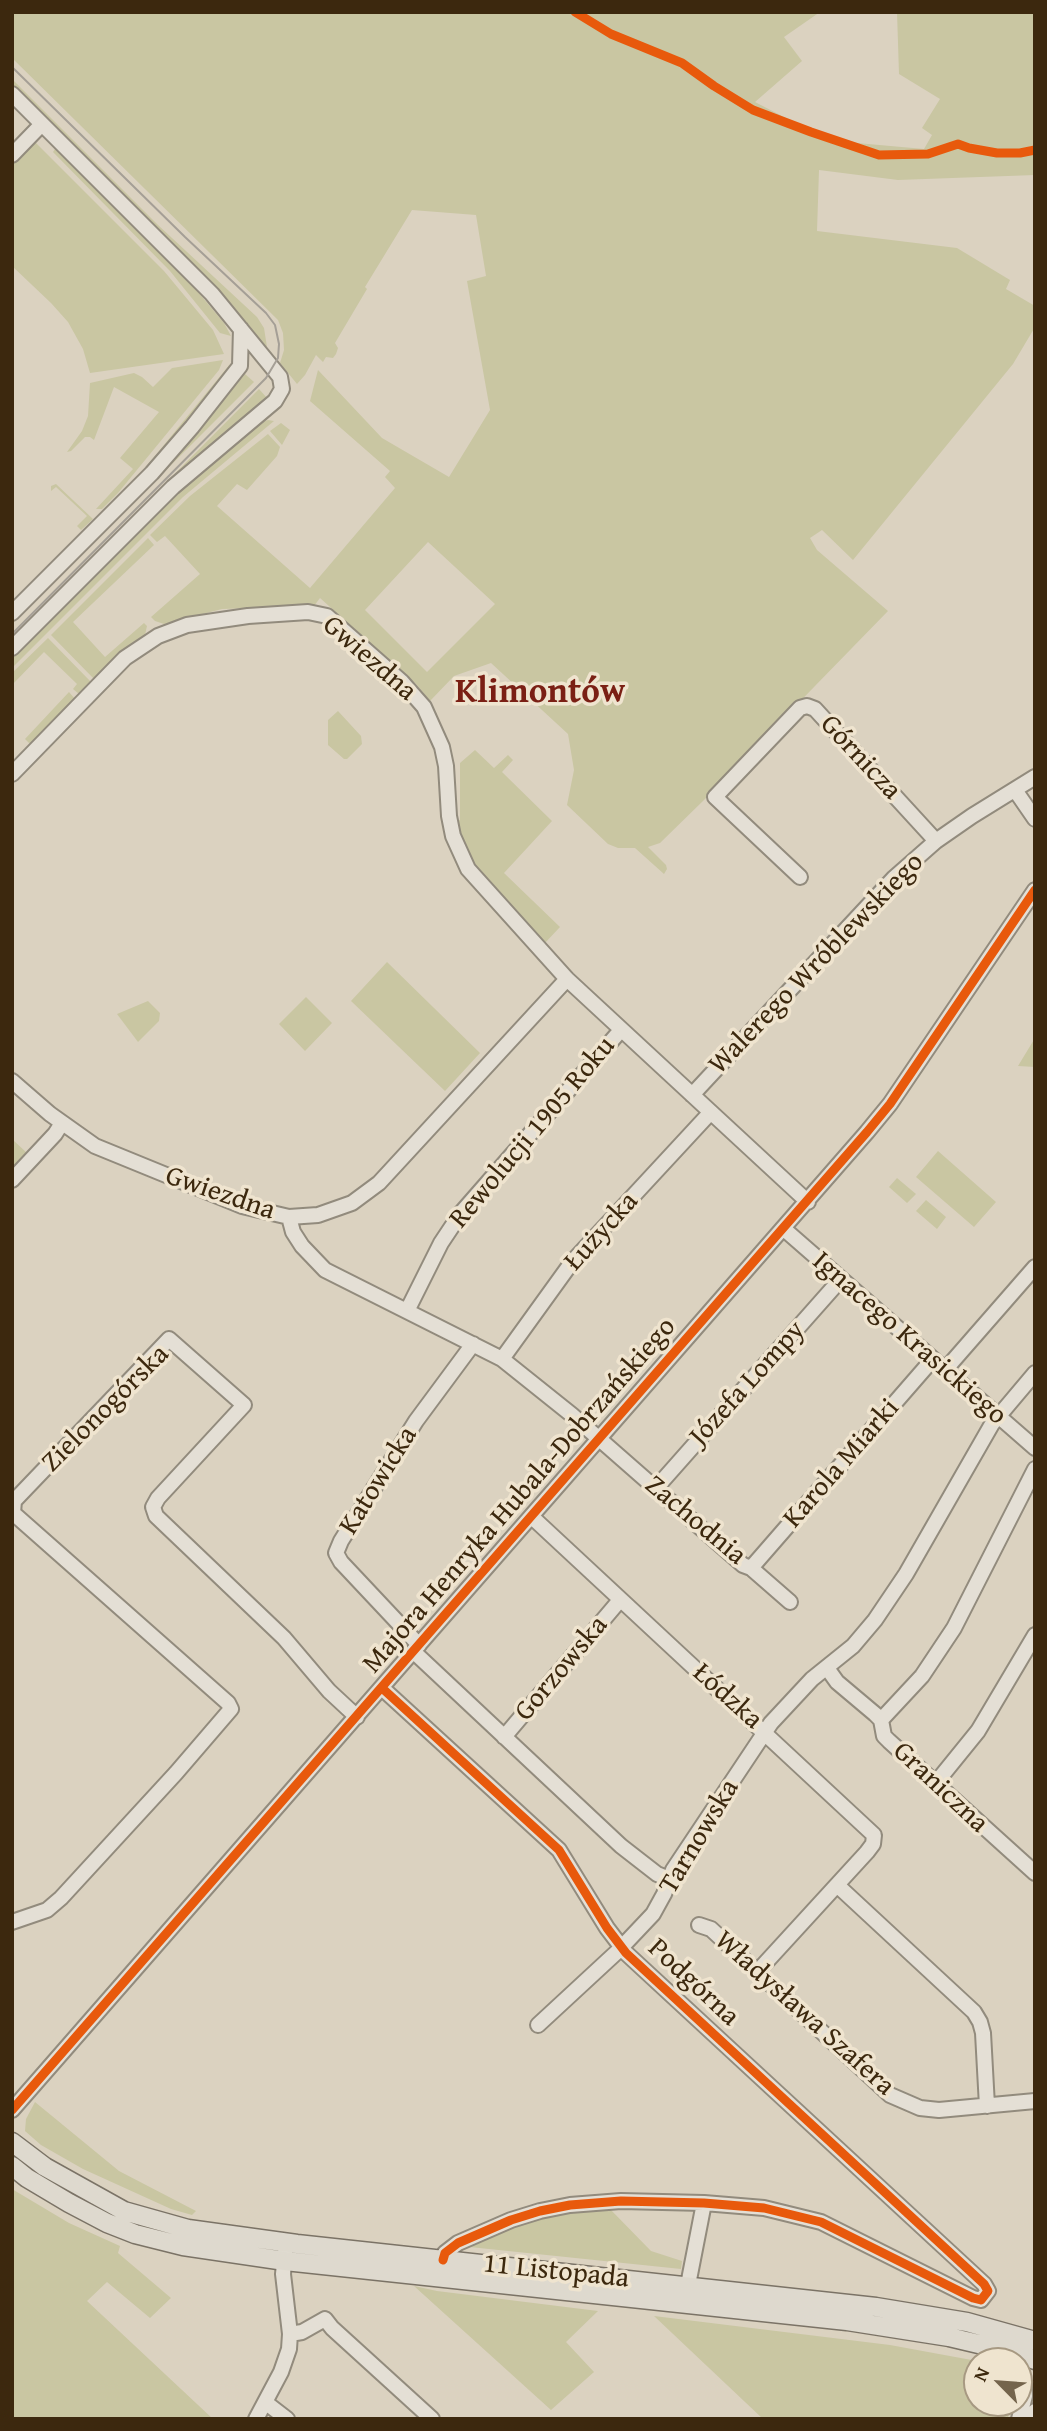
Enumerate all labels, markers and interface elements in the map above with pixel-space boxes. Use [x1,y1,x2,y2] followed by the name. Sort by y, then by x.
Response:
[315,609,423,709] street label: Gwiezdna
[455,672,625,714] district label: Klimontów
[812,709,908,807] street label: Górnicza
[702,846,932,1082] street label: Walerego Wróblewskiego
[443,1030,623,1236] street label: Rewolucji 1905 Roku
[161,1160,279,1228] street label: Gwiezdna
[558,1186,646,1278] street label: Łużycka
[805,1245,1013,1433] street label: Ignacego Krasickiego
[356,1311,684,1681] street label: Majora Henryka Hubala-Dobrzańskiego
[683,1315,813,1453] street label: Józefa Lompy
[35,1338,177,1480] street label: Zielonogórska
[777,1393,907,1535] street label: Karola Miarki
[333,1421,425,1541] street label: Katowicka
[638,1469,752,1573] street label: Zachodnia
[508,1610,616,1728] street label: Gorzowska
[685,1657,769,1737] street label: Łódzka
[885,1735,995,1841] street label: Graniczna
[653,1774,747,1900] street label: Tarnowska
[707,1924,901,2104] street label: Władysława Szafera
[640,1932,746,2034] street label: Podgórna
[481,2248,631,2296] street label: 11 Listopada
[963,2347,1033,2417] north arrow
[965,2362,996,2386] text: N

